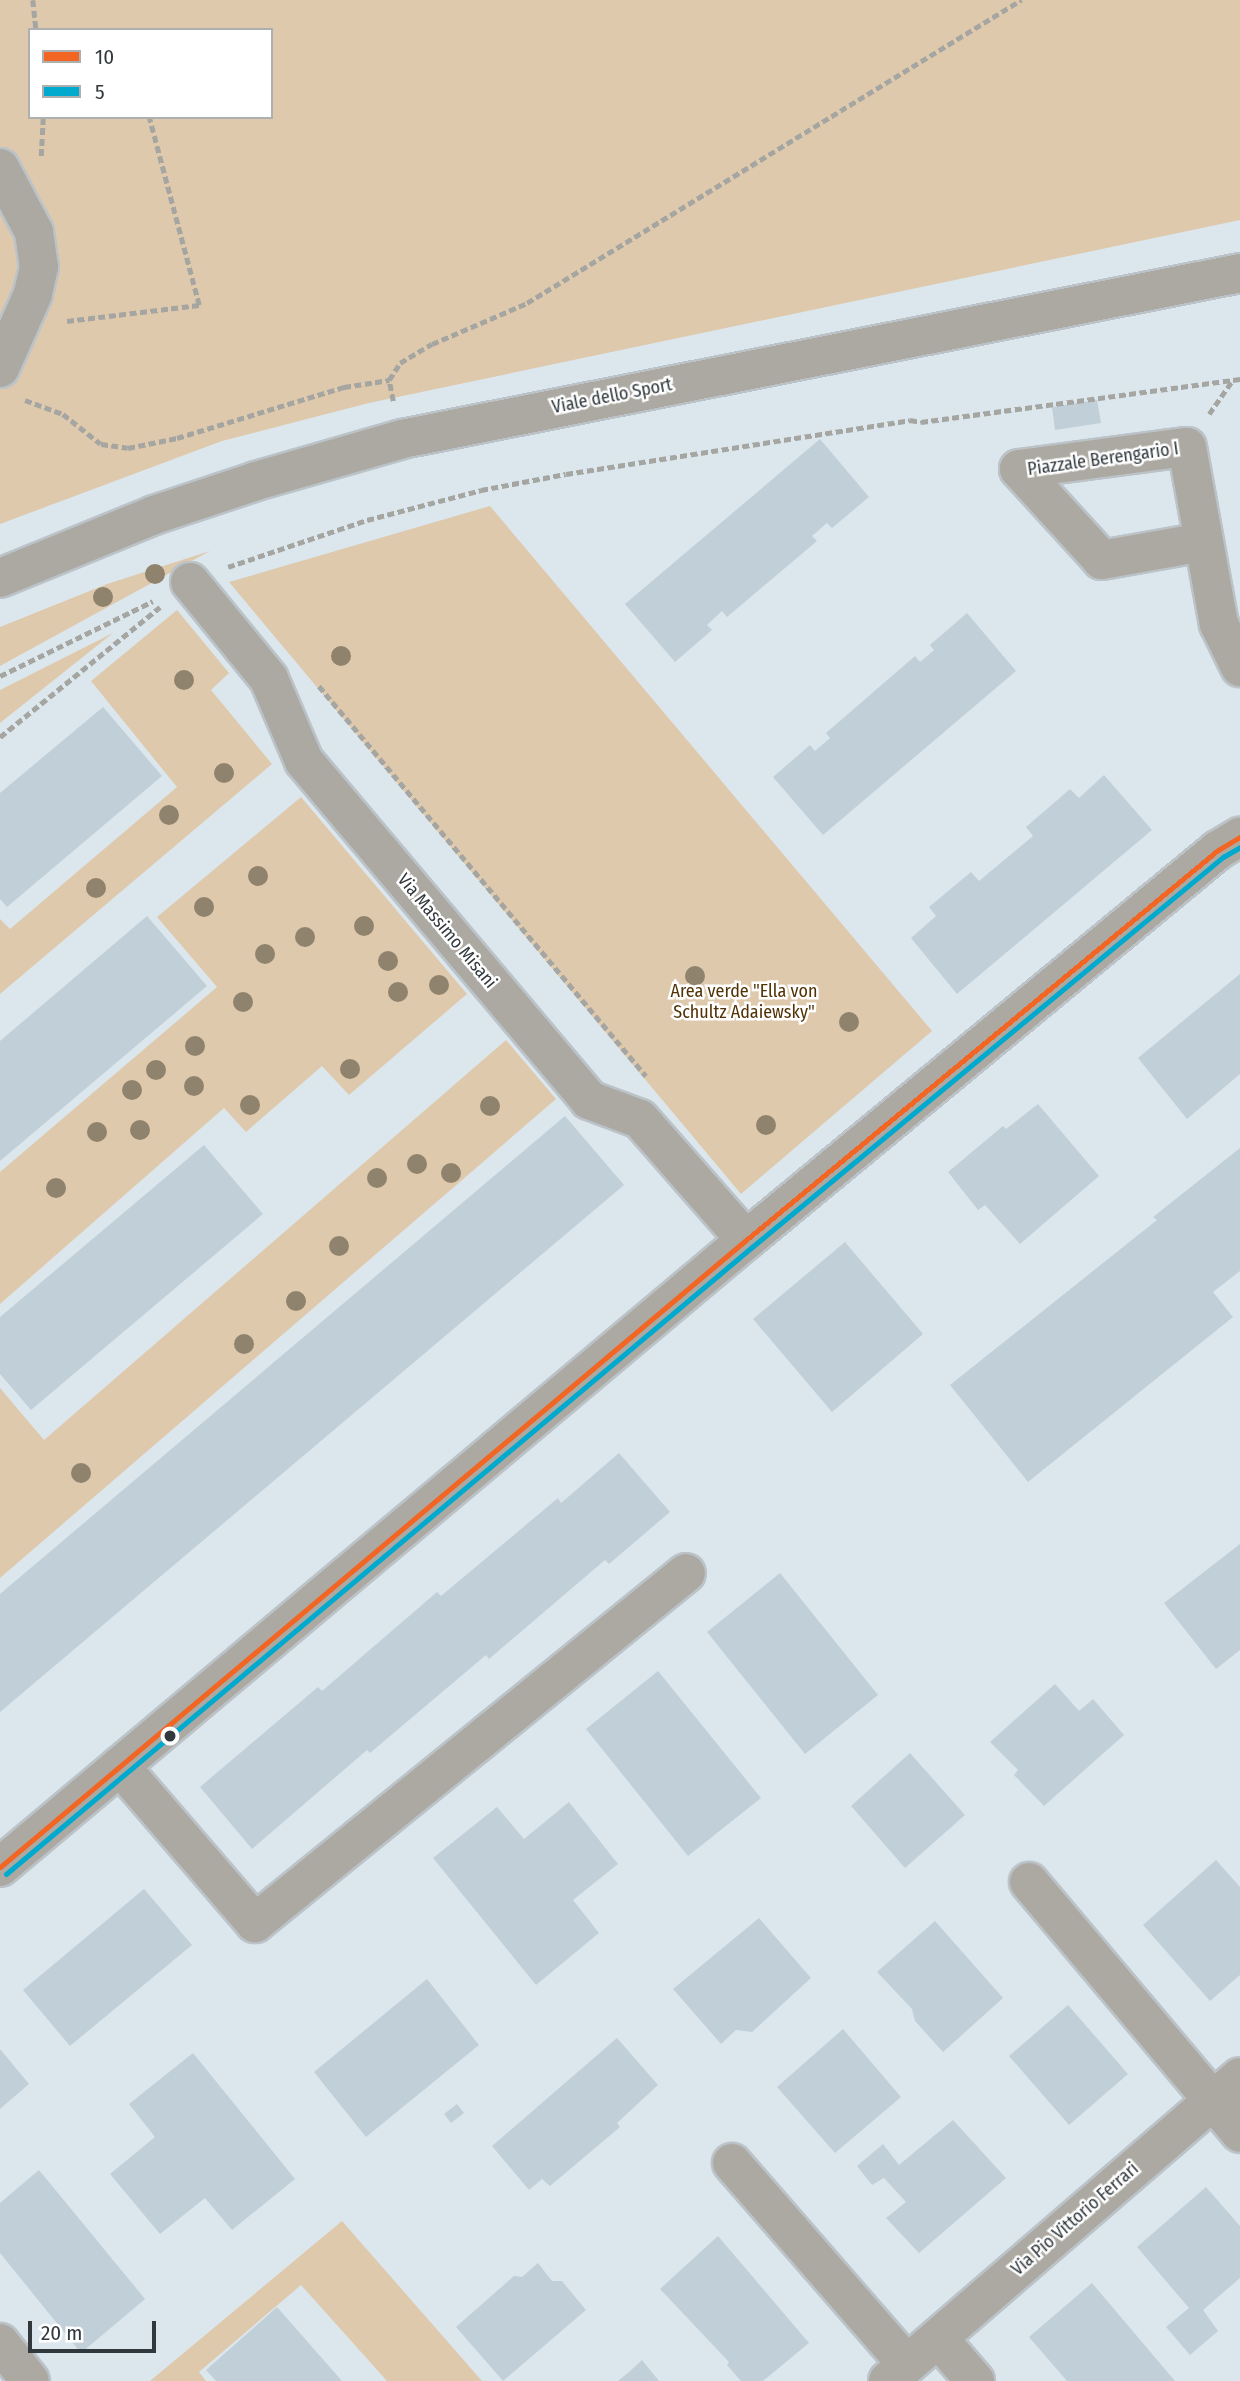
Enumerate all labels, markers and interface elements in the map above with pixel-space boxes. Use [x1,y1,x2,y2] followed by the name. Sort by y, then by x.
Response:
[28,28,273,119] legend
[95,44,114,70] text: 10
[95,79,105,105] text: 5
[550,374,674,418] street label: Viale dello Sport
[1026,438,1180,480] street label: Piazzale Berengario I
[393,869,501,993] street label: Via Massimo Misani
[671,981,817,1024] park label: Area verde "Ella von Schultz Adaiewsky"
[163,1729,177,1743] unlabelled marker
[1007,2158,1143,2280] street label: Via Pio Vittorio Ferrari
[32,2308,159,2352] scale bar
[41,2320,82,2346] text: 20 m

